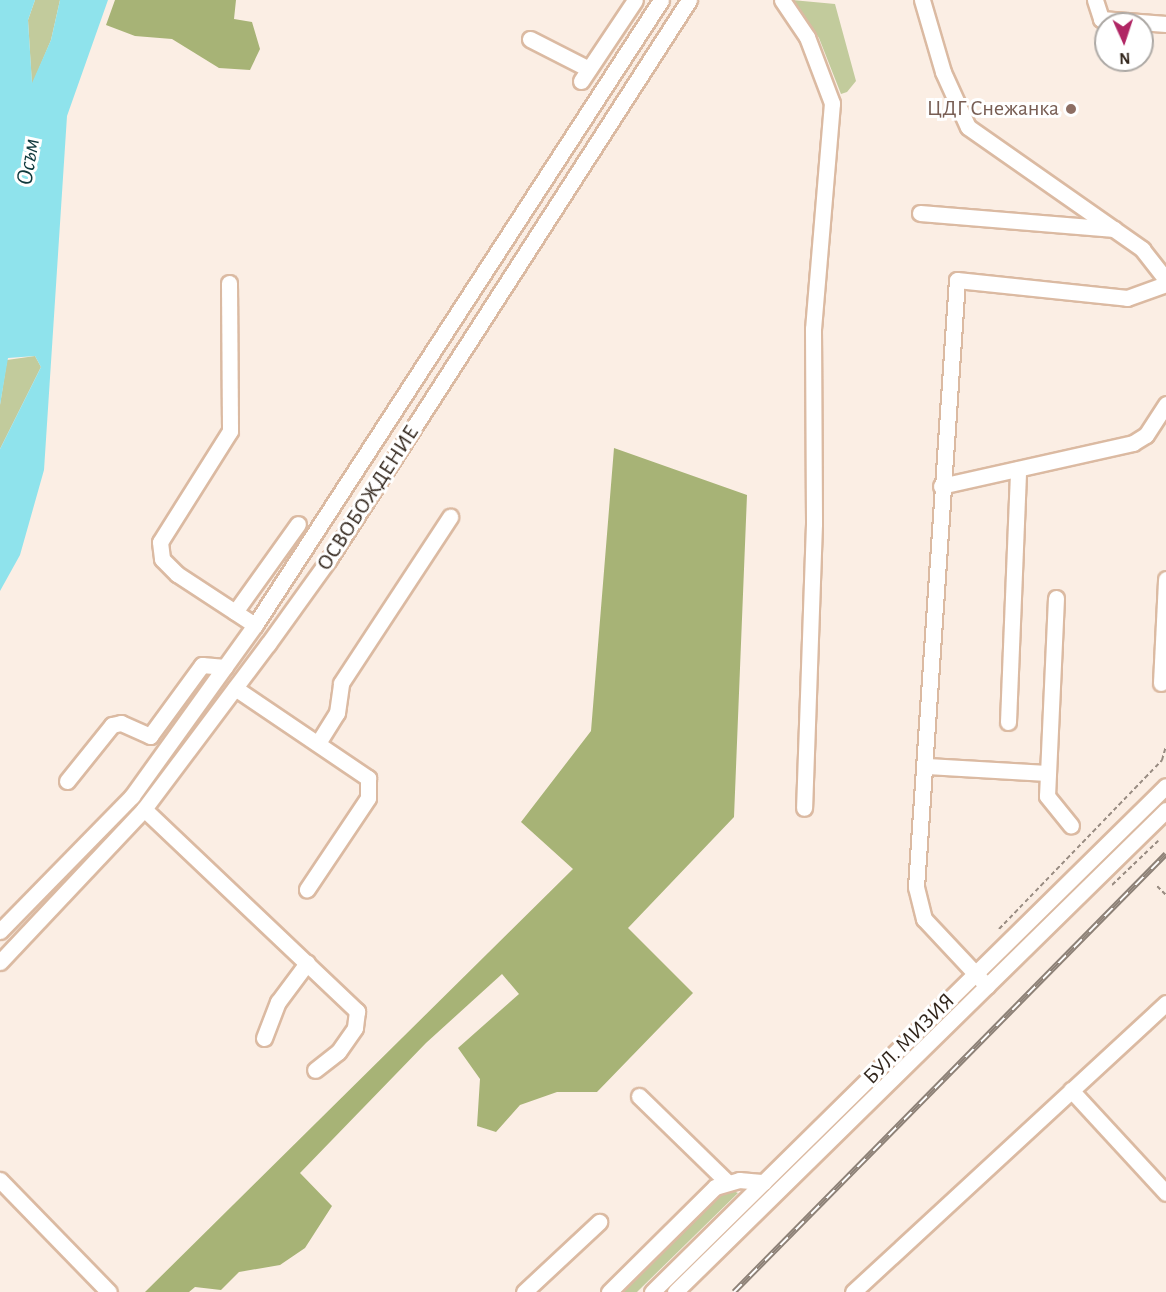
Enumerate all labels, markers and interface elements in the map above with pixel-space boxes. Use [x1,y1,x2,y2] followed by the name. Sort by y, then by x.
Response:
[1094,12,1154,72] north arrow
[1119,50,1131,66] text: N
[927,96,1059,122] place label: ЦДГ Снежанка
[1064,102,1078,116] marker: ЦДГ Снежанка
[11,136,47,188] water label: Осъм
[311,420,425,576] street label: ОСВОБОЖДЕНИЕ
[858,988,960,1090] street label: БУЛ. МИЗИЯ

